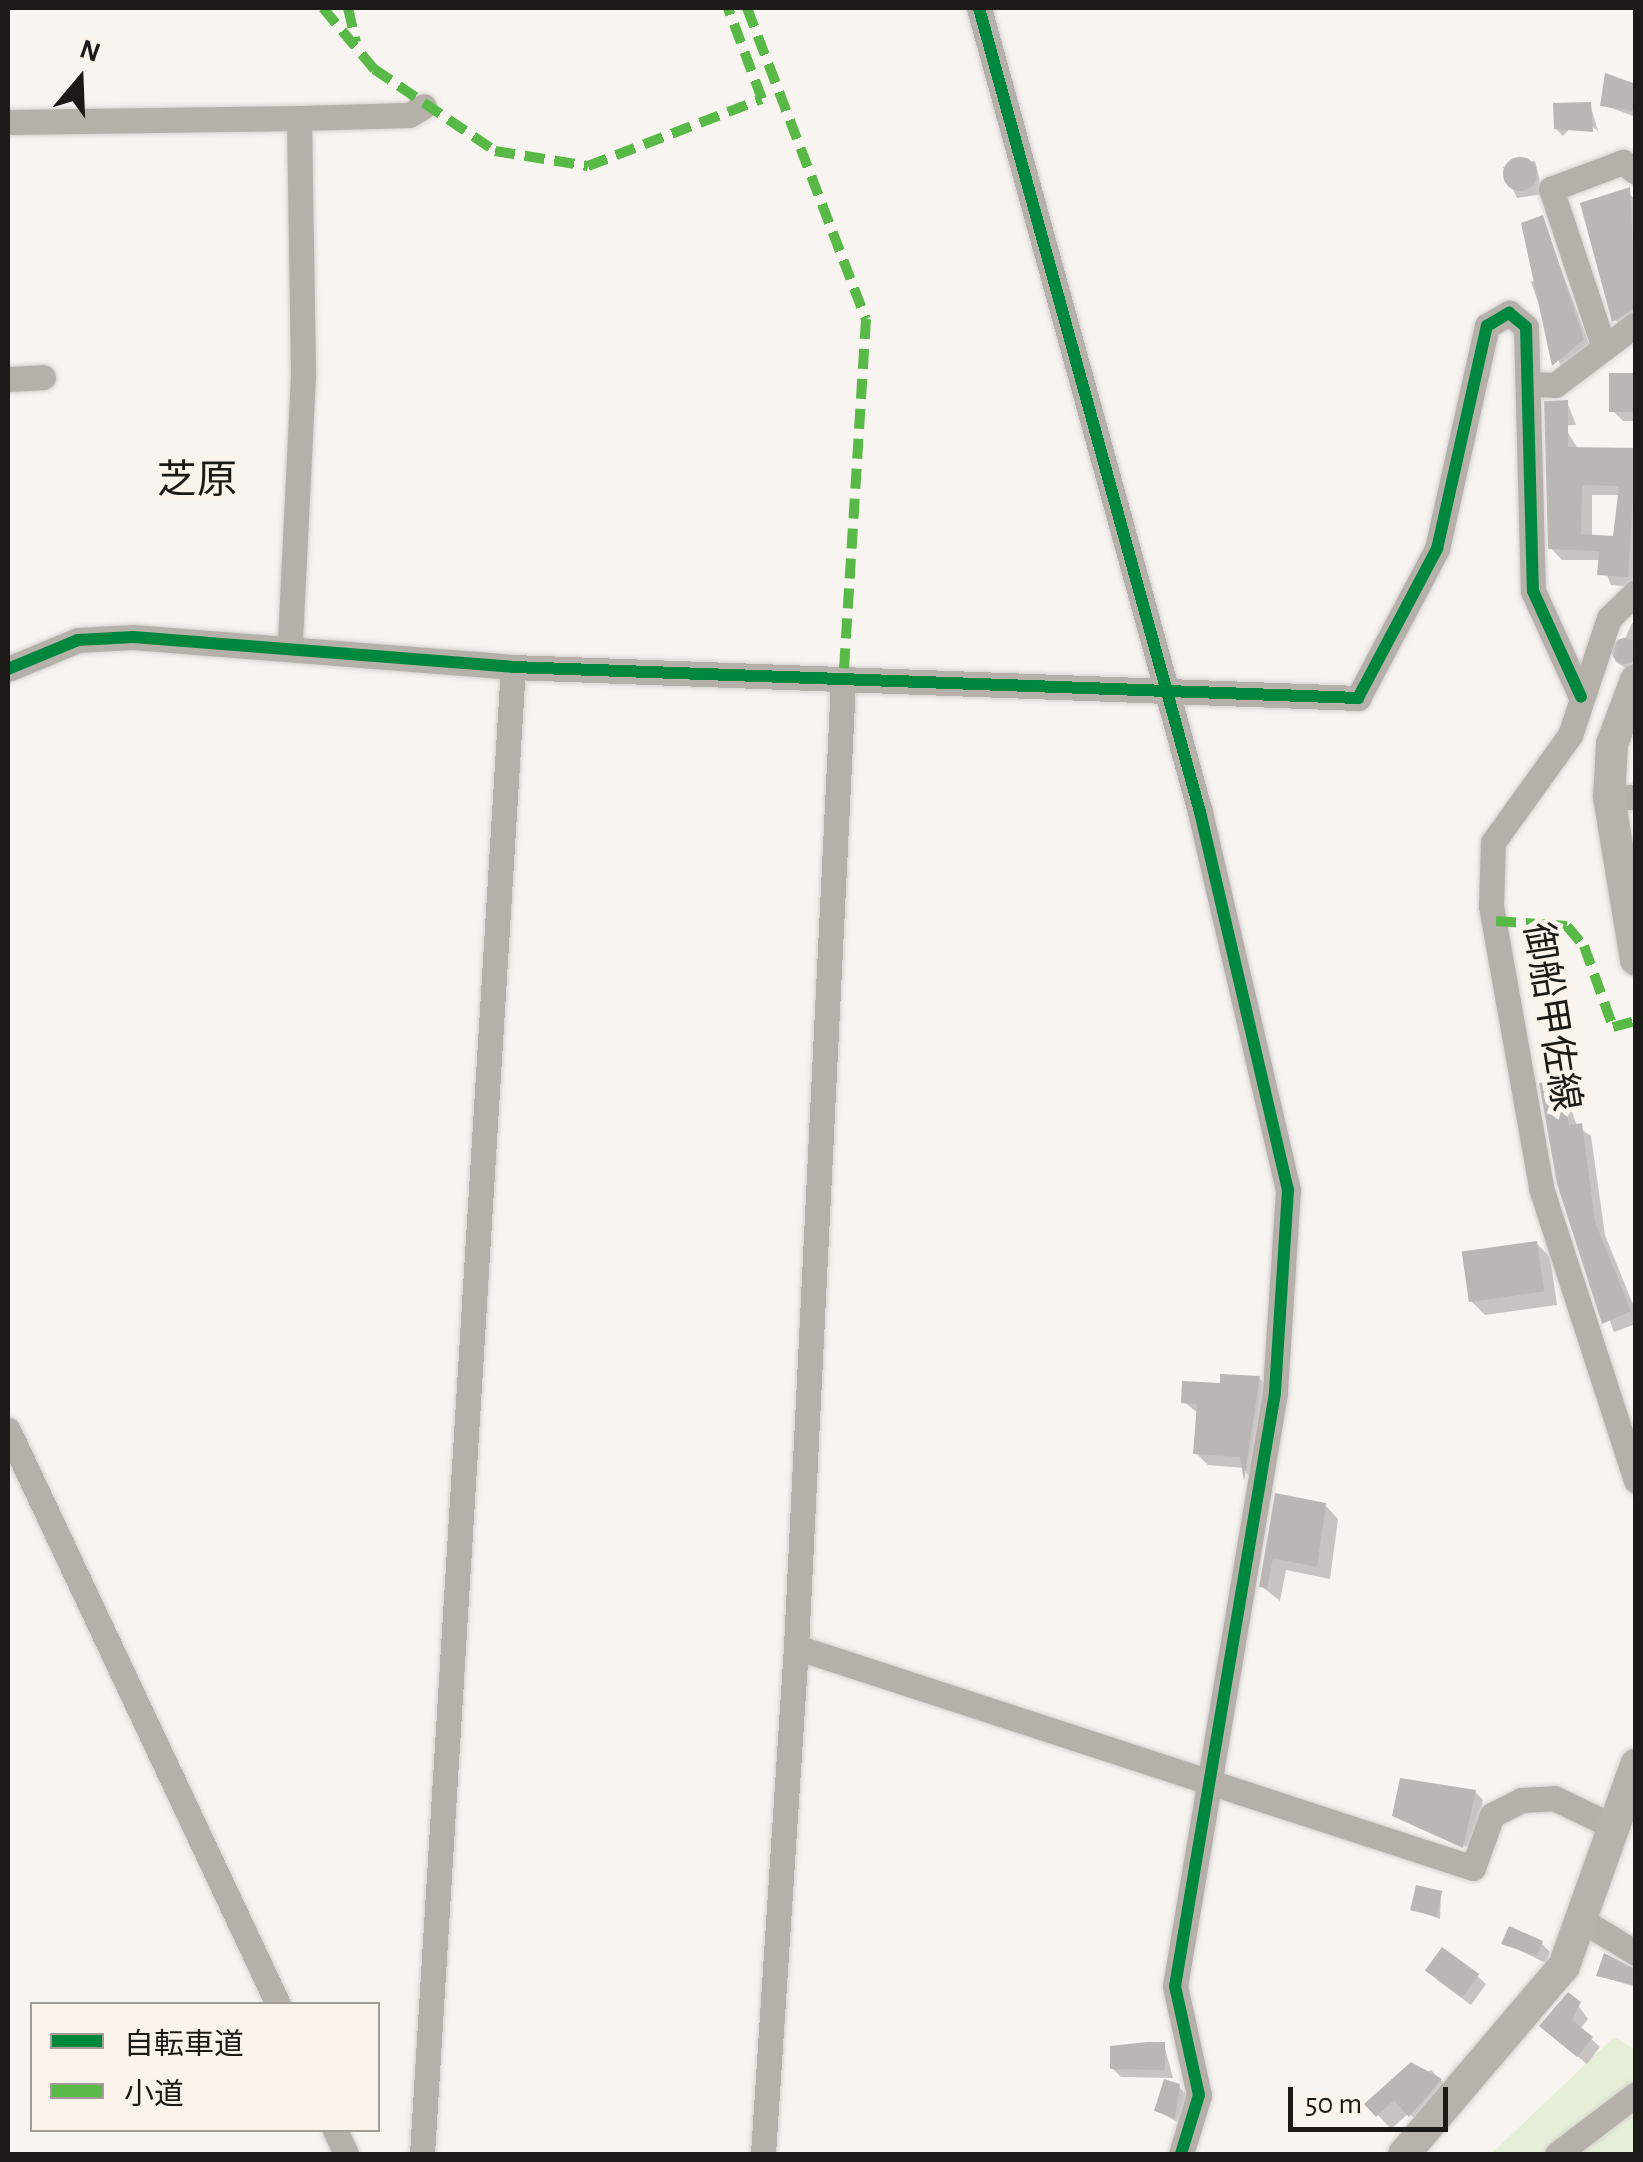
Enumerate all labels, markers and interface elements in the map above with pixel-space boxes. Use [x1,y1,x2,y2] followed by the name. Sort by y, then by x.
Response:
[30,30,130,130] north arrow
[76,35,104,68] text: N
[157,457,237,505] district label: 芝原
[1513,920,1587,1114] street label: 御船甲佐線
[30,2002,380,2132] legend
[124,2030,244,2060] text: 自転車道
[1293,2067,1453,2129] scale bar
[124,2080,184,2110] text: 小道
[1305,2089,1362,2119] text: 50 m

